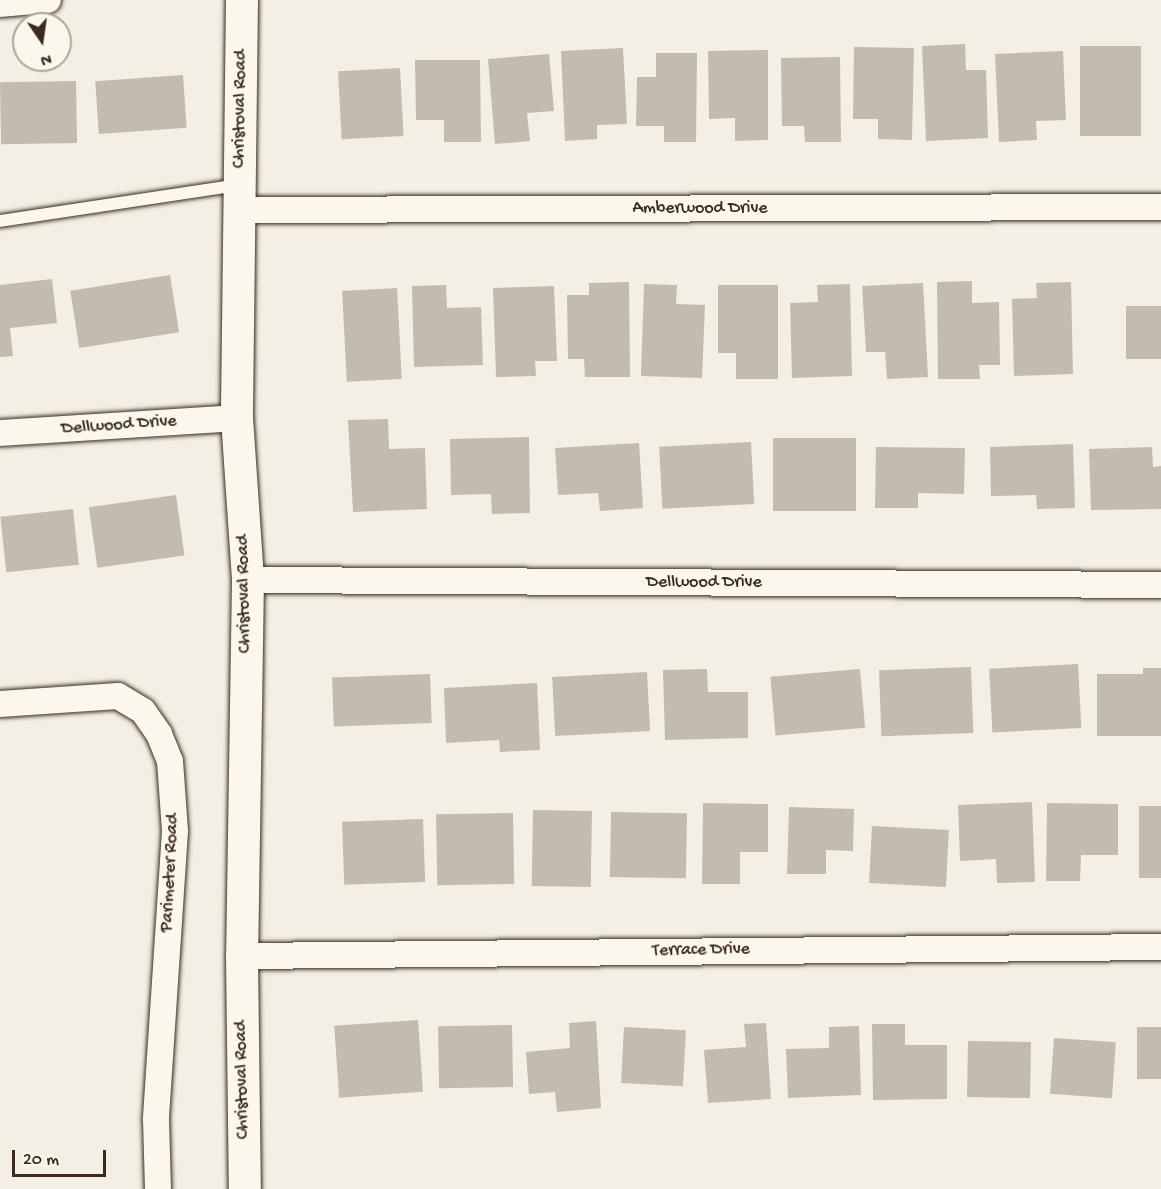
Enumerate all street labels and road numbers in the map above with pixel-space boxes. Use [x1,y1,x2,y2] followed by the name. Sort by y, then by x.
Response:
[229,50,253,168] street label: Christoval Road
[632,198,768,220] street label: Amberwood Drive
[61,411,177,441] street label: Dellwood Drive
[233,535,257,653] street label: Christoval Road
[646,572,762,594] street label: Dellwood Drive
[157,813,185,933] street label: Parimeter Road
[652,939,750,963] street label: Terrace Drive
[231,1021,255,1139] street label: Christoval Road

